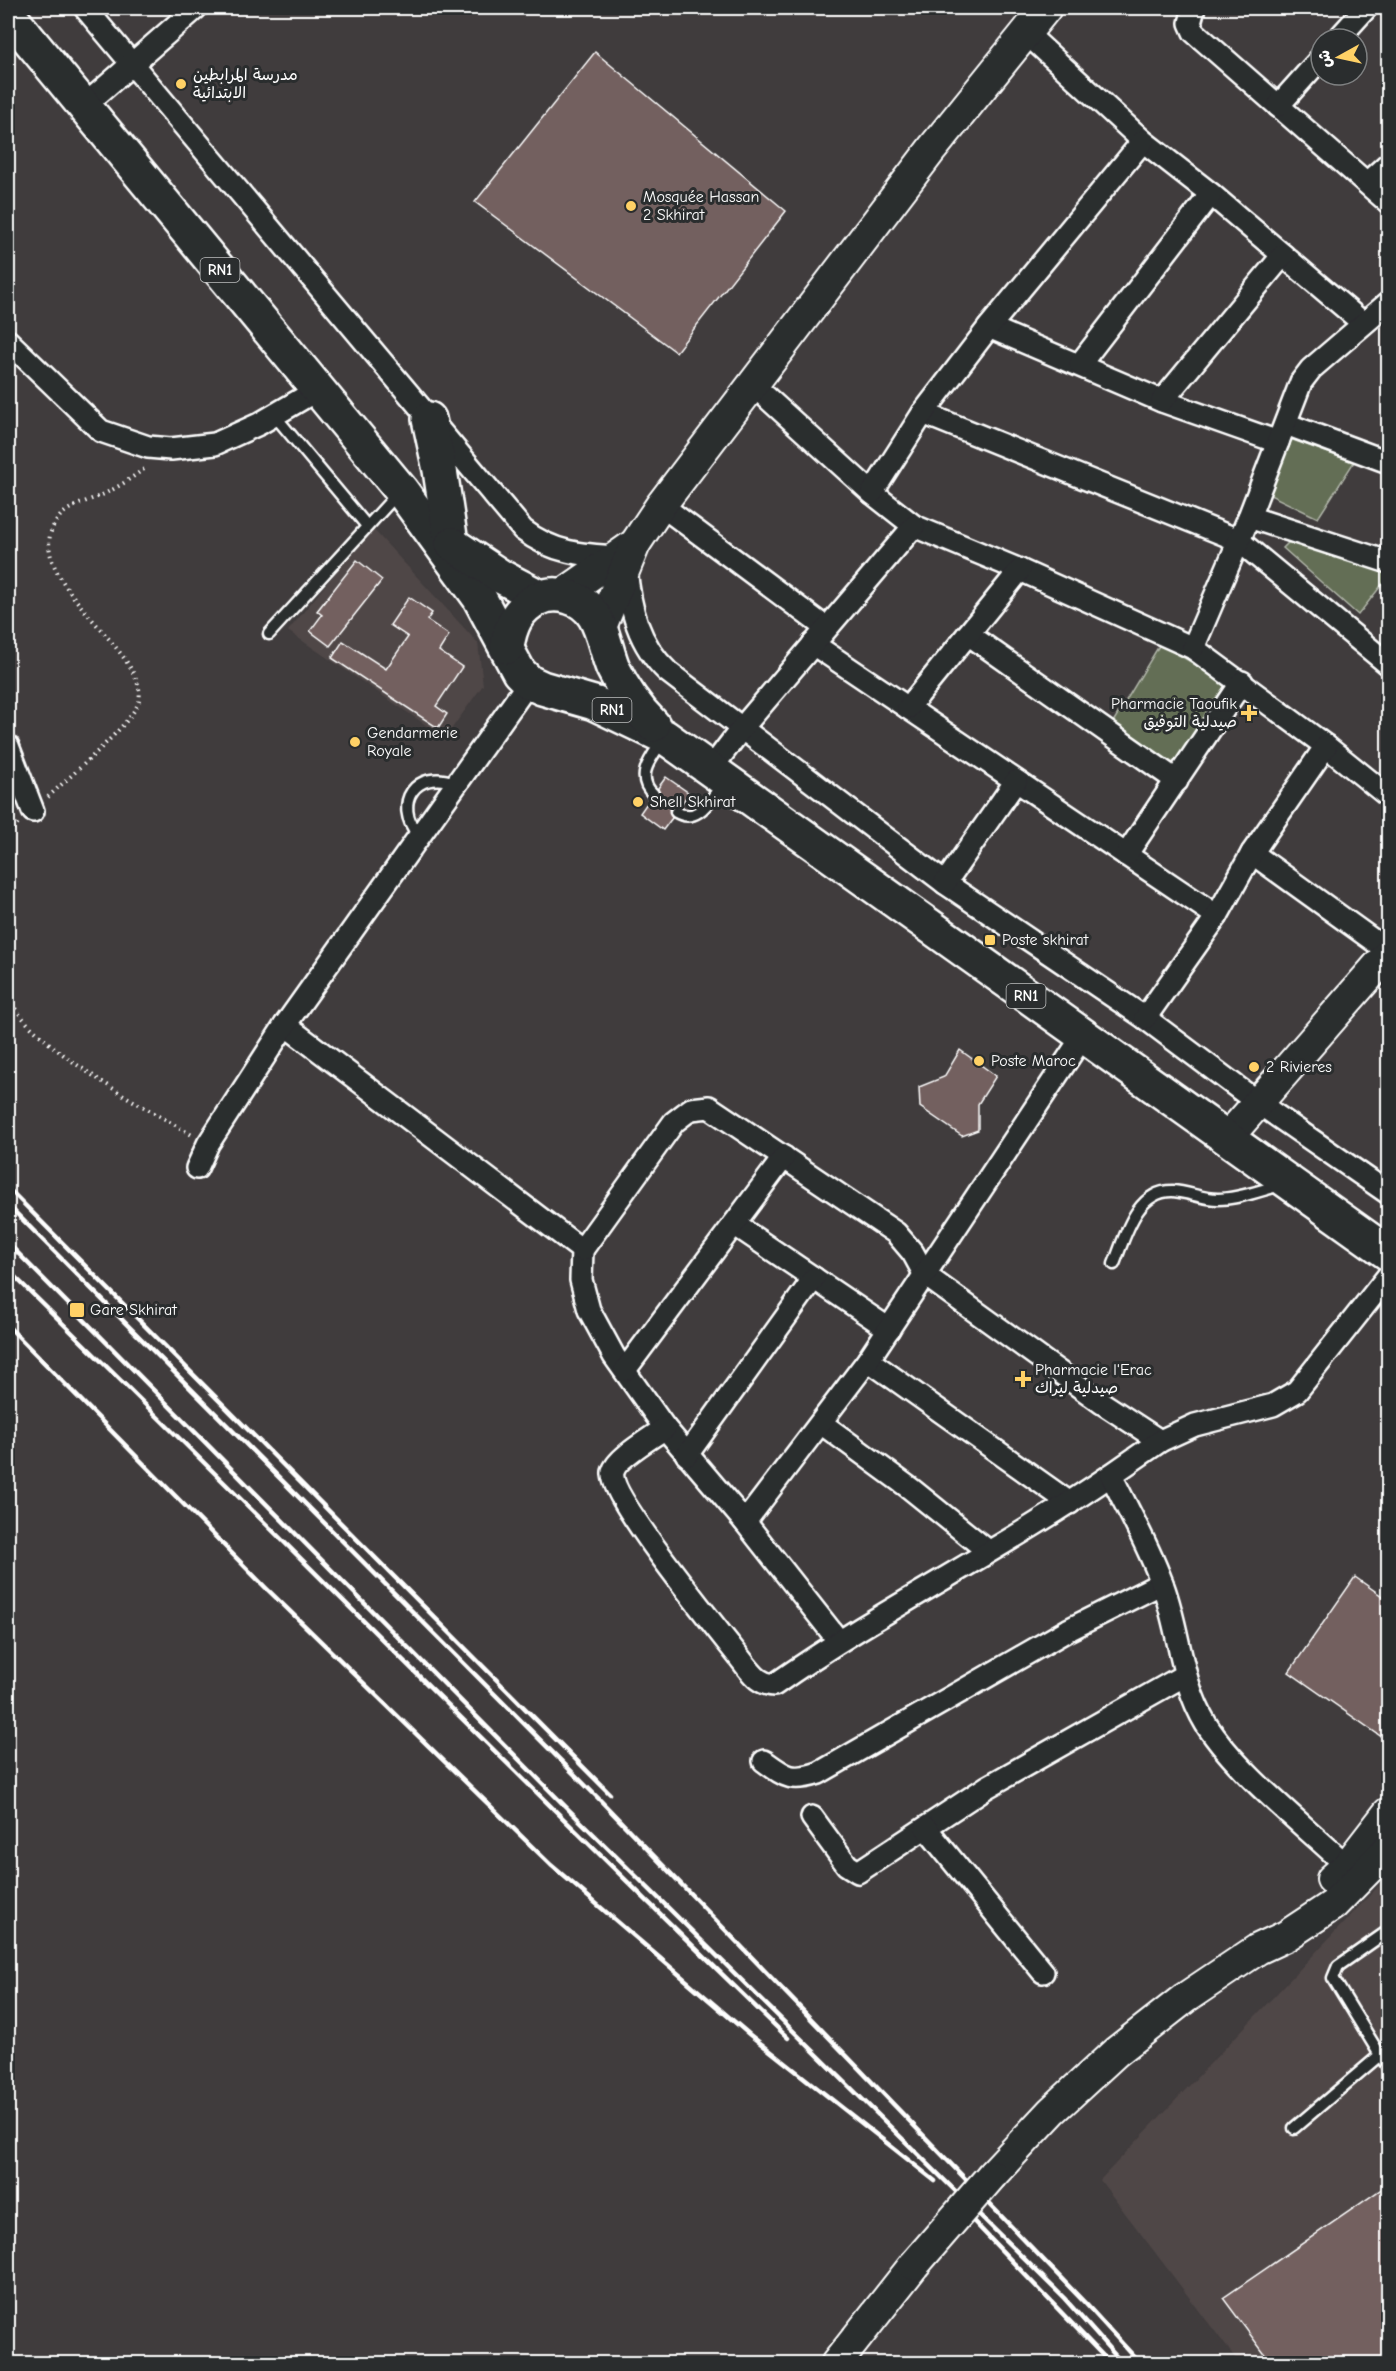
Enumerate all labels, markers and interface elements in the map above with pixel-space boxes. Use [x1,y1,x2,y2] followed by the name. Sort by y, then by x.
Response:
[1309,27,1369,87] north arrow
[1315,49,1335,69] text: ش
[193,66,298,102] place label: مدرسة المرابطين الابتدائية
[174,77,188,91] marker: مدرسة المرابطين الابتدائية
[643,188,759,224] place label: Mosquée Hassan 2 Skhirat
[624,199,638,213] marker: Mosquée Hassan 2 Skhirat
[200,258,240,282] road number: RN1
[1111,695,1237,732] place label: Pharmacie Taoufik صيدلية التوفيق
[592,698,632,722] road number: RN1
[1242,706,1256,720] marker: Pharmacie Taoufik صيدلية التوفيق
[367,724,458,760] place label: Gendarmerie Royale
[348,735,362,749] marker: Gendarmerie Royale
[650,793,736,811] place label: Shell Skhirat
[631,795,645,809] marker: Shell Skhirat
[1002,931,1089,949] place label: Poste skhirat
[983,933,997,947] marker: Poste skhirat
[1006,984,1046,1008] road number: RN1
[991,1052,1076,1070] place label: Poste Maroc
[972,1054,986,1068] marker: Poste Maroc
[1266,1058,1332,1076] place label: 2 Rivieres
[1247,1060,1261,1074] marker: 2 Rivieres
[68,1301,86,1319] marker: Gare Skhirat
[90,1301,177,1319] place label: Gare Skhirat
[1035,1361,1152,1397] place label: Pharmacie l'Erac صيدلية ليراك
[1016,1372,1030,1386] marker: Pharmacie l'Erac صيدلية ليراك

